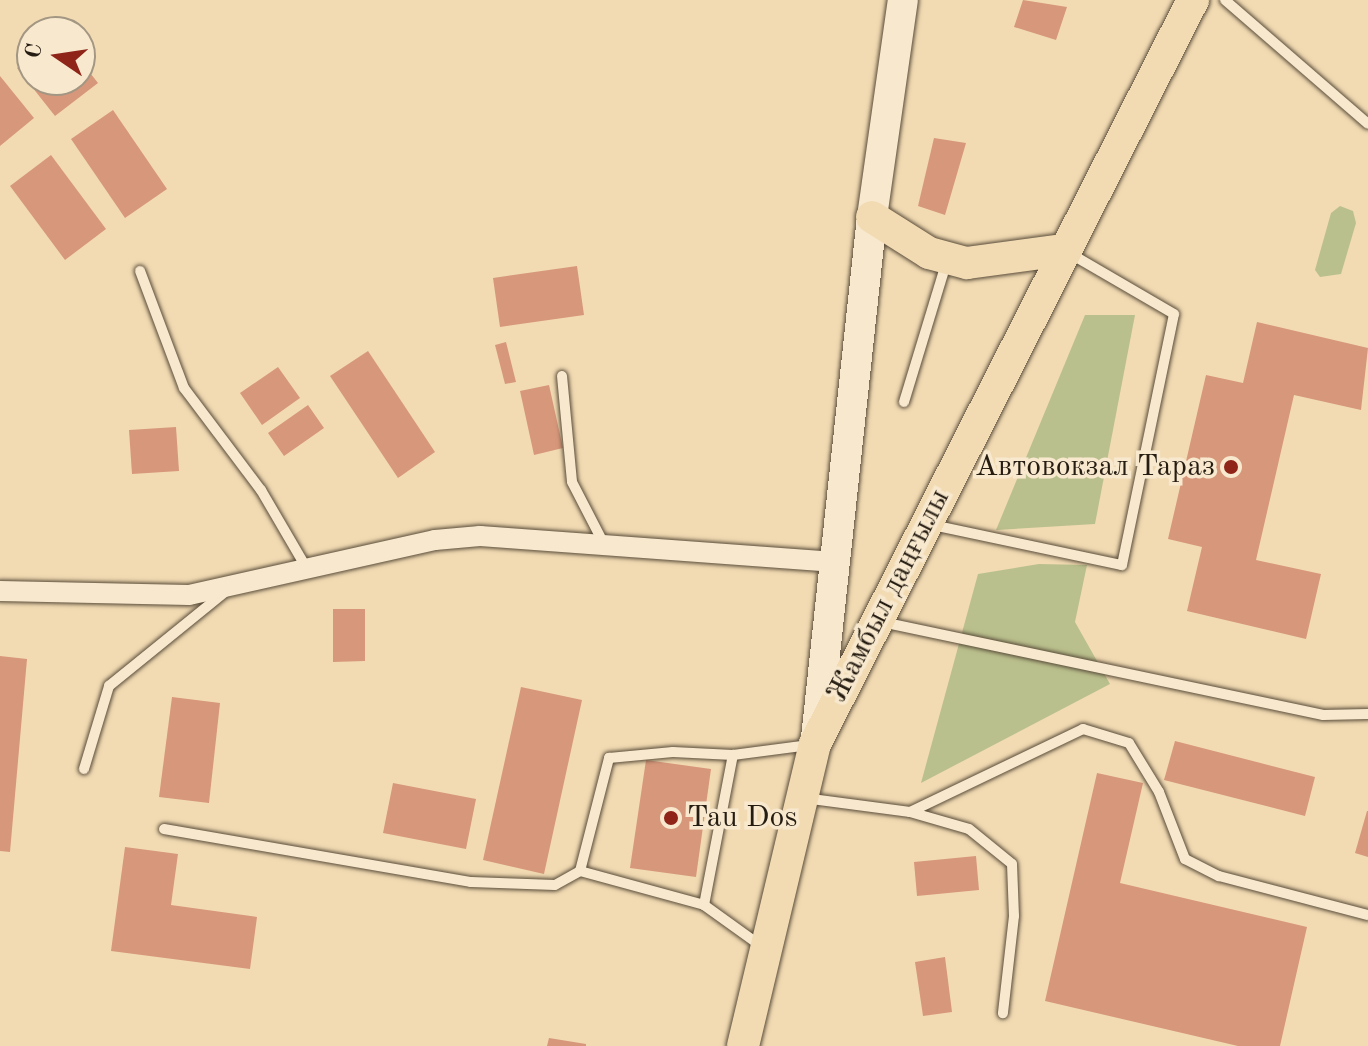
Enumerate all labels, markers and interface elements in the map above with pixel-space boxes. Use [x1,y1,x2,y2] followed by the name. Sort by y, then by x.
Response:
[16,16,96,96] north arrow
[22,41,47,61] text: С
[975,449,1215,485] place label: Автовокзал Тараз
[1222,458,1240,476] marker: Автовокзал Тараз
[820,483,958,709] street label: Жамбыл даңғылы
[687,800,797,836] place label: Tau Dos
[662,809,680,827] marker: Tau Dos

